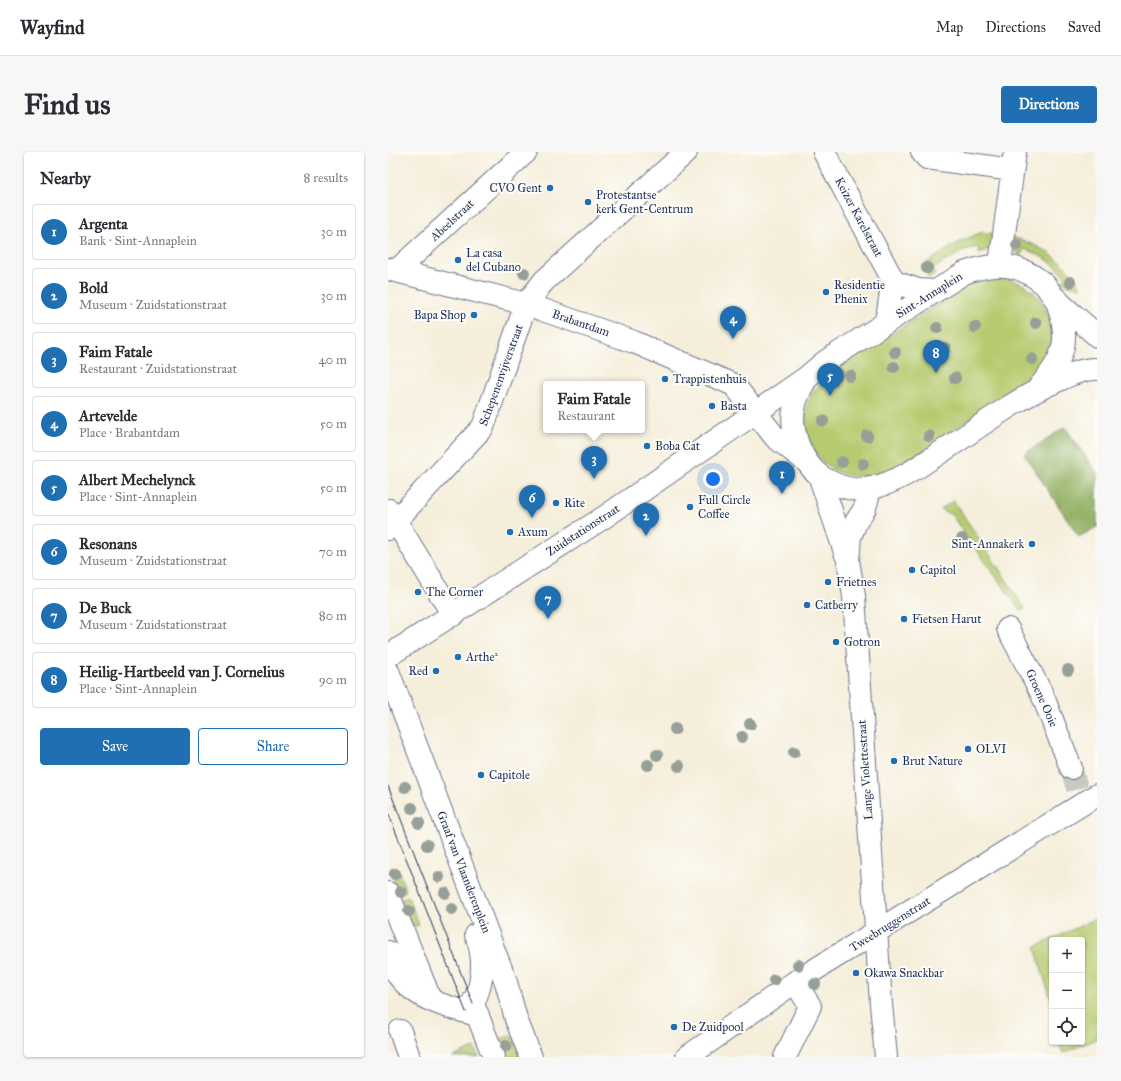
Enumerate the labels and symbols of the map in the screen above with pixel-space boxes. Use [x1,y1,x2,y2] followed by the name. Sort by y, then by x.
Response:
[832,175,886,260] street label: Keizer Karelstraat
[489,181,543,195] place label: CVO Gent
[545,183,555,193] marker: CVO Gent
[596,188,693,216] place label: Protestantse kerk Gent-Centrum
[427,196,477,244] street label: Abeelstraat
[583,197,593,207] marker: Protestantse kerk Gent-Centrum
[466,246,521,274] place label: La casa del Cubano
[453,255,463,265] marker: La casa del Cubano
[893,269,965,321] street label: Sint-Annaplein
[834,278,885,306] place label: Residentie Phenix
[821,287,831,297] marker: Residentie Phenix
[720,306,746,339] pin: 4
[550,307,612,339] street label: Brabantdam
[414,308,466,322] place label: Bapa Shop
[469,310,479,320] marker: Bapa Shop
[476,322,526,428] street label: Schepenenvijverstraat
[923,340,949,373] pin: 8
[817,363,843,396] pin: 5
[673,372,747,386] place label: Trappistenhuis
[660,374,670,384] marker: Trappistenhuis
[720,399,748,413] place label: Basta
[707,401,717,411] marker: Basta
[655,439,701,453] place label: Boba Cat
[642,441,652,451] marker: Boba Cat
[581,446,607,479] pin: 3
[769,461,795,494] pin: 1
[703,469,723,489] your location
[519,485,545,518] pin: 6
[698,493,750,521] place label: Full Circle Coffee
[564,496,585,510] place label: Rite
[551,498,561,508] marker: Rite
[544,501,623,559] street label: Zuidstationstraat
[685,502,695,512] marker: Full Circle Coffee
[633,503,659,536] pin: 2
[517,525,548,539] place label: Axum
[505,527,515,537] marker: Axum
[952,537,1024,551] place label: Sint-Annakerk
[1027,539,1037,549] marker: Sint-Annakerk
[920,563,957,577] place label: Capitol
[907,565,917,575] marker: Capitol
[836,575,876,589] place label: Frietnes
[823,577,833,587] marker: Frietnes
[426,585,484,599] place label: The Corner
[535,586,561,619] pin: 7
[413,587,423,597] marker: The Corner
[815,598,858,612] place label: Catberry
[802,600,812,610] marker: Catberry
[912,612,982,626] place label: Fietsen Harut
[899,614,909,624] marker: Fietsen Harut
[844,635,881,649] place label: Gotron
[831,637,841,647] marker: Gotron
[465,650,498,664] place label: Arthe²
[453,652,463,662] marker: Arthe²
[409,664,428,678] place label: Red
[431,666,441,676] marker: Red
[1023,667,1061,729] street label: Groene Ooie
[854,719,876,821] street label: Lange Violettestraat
[976,742,1006,756] place label: OLVI
[963,744,973,754] marker: OLVI
[902,754,963,768] place label: Brut Nature
[889,756,899,766] marker: Brut Nature
[489,768,530,782] place label: Capitole
[476,770,486,780] marker: Capitole
[434,809,494,935] street label: Graaf van Vlaanderenplein
[847,893,934,955] street label: Tweebruggenstraat
[864,966,944,980] place label: Okawa Snackbar
[851,968,861,978] marker: Okawa Snackbar
[682,1020,744,1034] place label: De Zuidpool
[669,1022,679,1032] marker: De Zuidpool

